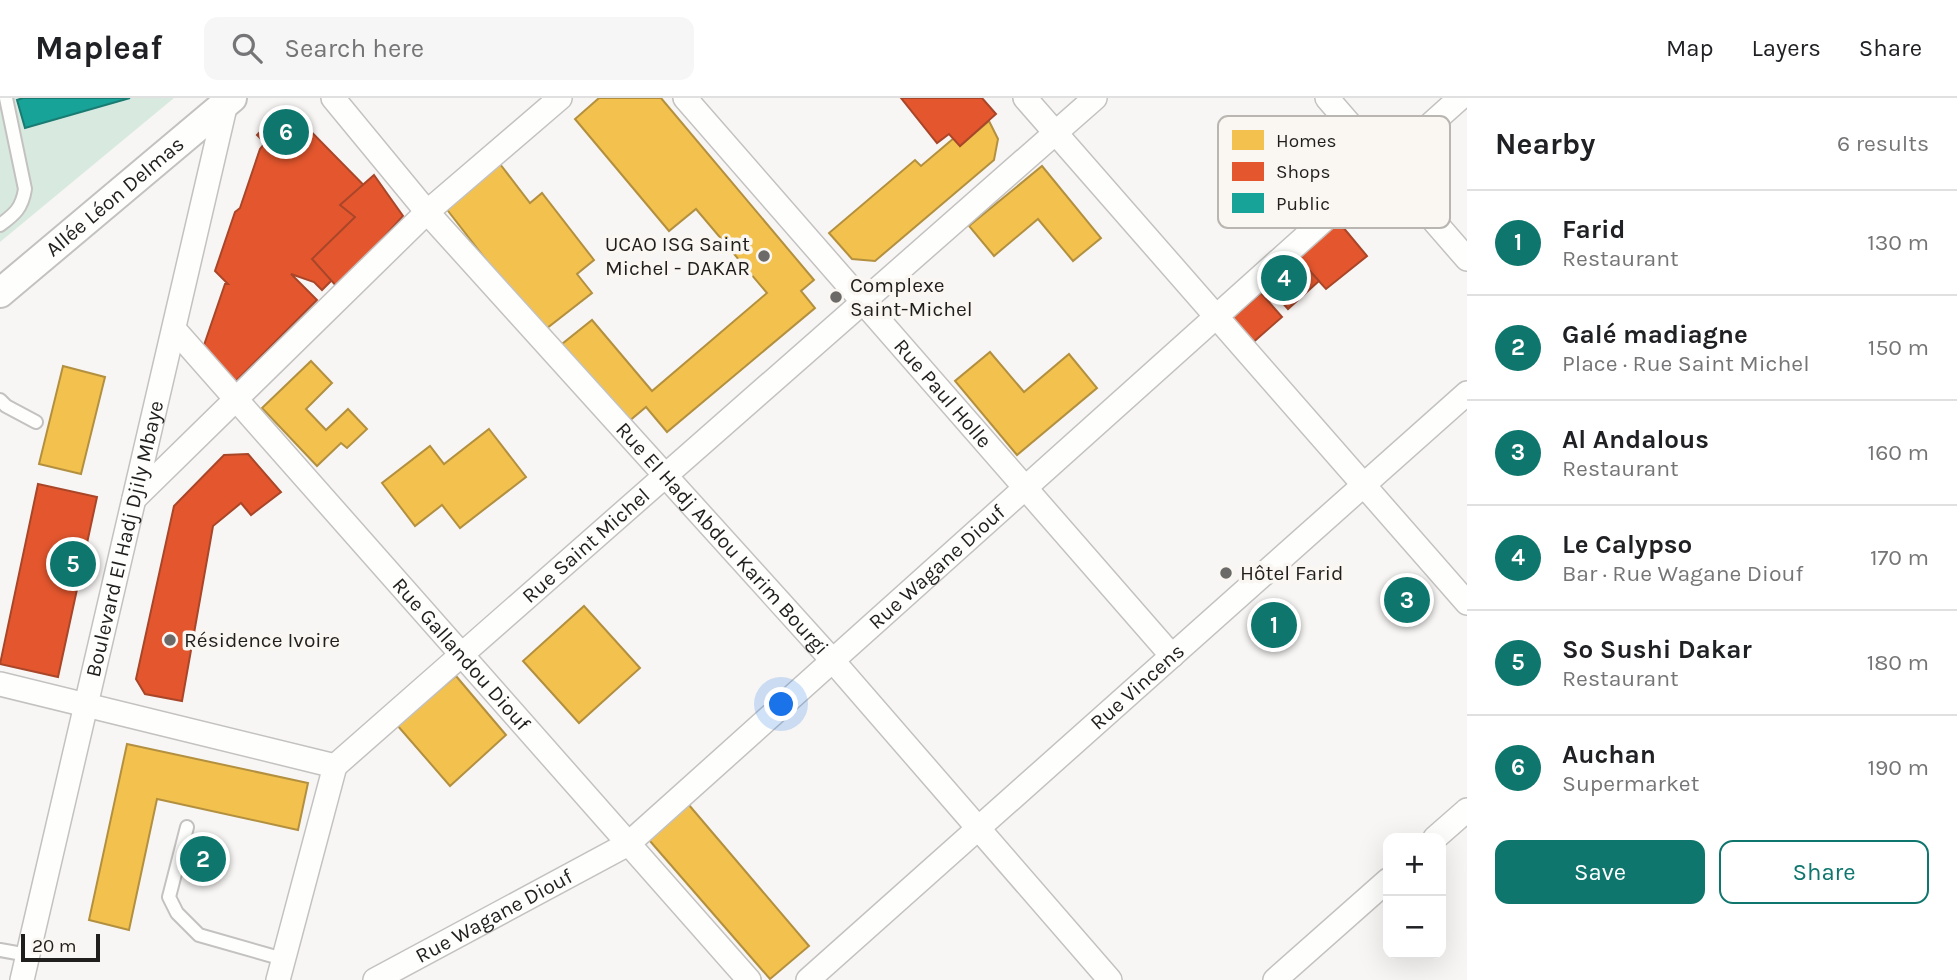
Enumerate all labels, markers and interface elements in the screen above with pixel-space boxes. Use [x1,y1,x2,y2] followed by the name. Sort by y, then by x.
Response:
[204,17,694,80] search box
[35,29,162,67] text: Mapleaf
[228,29,266,67] icon: search
[284,33,424,64] text: Search here
[1666,34,1714,62] text: Map
[1752,34,1821,62] text: Layers
[1859,34,1922,62] text: Share
[263,106,309,158] pin: 6
[1218,116,1450,228] legend
[1495,126,1595,162] text: Nearby
[1276,130,1337,152] text: Homes
[1837,130,1929,157] text: 6 results
[41,132,189,261] street label: Allée Léon Delmas
[1276,161,1330,183] text: Shops
[1276,193,1330,215] text: Public
[1562,214,1626,245] text: Farid
[1514,229,1522,256] text: 1
[1867,229,1929,256] text: 130 m
[605,232,750,280] place label: UCAO ISG Saint Michel - DAKAR
[1562,245,1679,272] text: Restaurant
[756,248,772,264] marker: UCAO ISG Saint Michel - DAKAR
[1261,252,1307,304] pin: 4
[850,273,973,321] place label: Complexe Saint-Michel
[828,289,844,305] marker: Complexe Saint-Michel
[1562,319,1748,350] text: Galé madiagne
[889,334,997,453] street label: Rue Paul Holle
[1511,334,1525,361] text: 2
[1868,334,1929,361] text: 150 m
[1562,350,1810,377] text: Place · Rue Saint Michel
[81,398,168,679] street label: Boulevard El Hadj Djily Mbaye
[611,417,834,660] street label: Rue El Hadj Abdou Karim Bourgi
[1562,424,1709,455] text: Al Andalous
[1511,439,1525,466] text: 3
[1868,439,1929,466] text: 160 m
[1562,455,1679,482] text: Restaurant
[517,483,655,608] street label: Rue Saint Michel
[864,499,1010,634] street label: Rue Wagane Diouf
[1562,529,1692,560] text: Le Calypso
[50,538,96,590] pin: 5
[1511,544,1525,571] text: 4
[1870,544,1929,571] text: 170 m
[1562,560,1803,587] text: Bar · Rue Wagane Diouf
[1240,561,1343,585] place label: Hôtel Farid
[1218,565,1234,581] marker: Hôtel Farid
[388,573,536,736] street label: Rue Gallandou Diouf
[1384,574,1430,626] pin: 3
[1251,599,1297,651] pin: 1
[184,628,340,652] place label: Résidence Ivoire
[162,632,178,648] marker: Résidence Ivoire
[1562,634,1752,665] text: So Sushi Dakar
[1085,639,1189,735] street label: Rue Vincens
[1511,649,1525,676] text: 5
[1867,649,1929,676] text: 180 m
[1562,665,1679,692] text: Restaurant
[764,687,798,721] your location
[1562,739,1656,770] text: Auchan
[1511,754,1525,781] text: 6
[1867,754,1929,781] text: 190 m
[1562,770,1699,797] text: Supermarket
[180,833,226,885] pin: 2
[1383,833,1446,959] map controls
[1383,833,1446,896] button: +
[1495,840,1705,904] button: Save
[1719,840,1929,904] button: Share
[411,864,577,968] street label: Rue Wagane Diouf
[1383,896,1446,959] button: −
[21,931,100,963] scale bar
[32,935,77,957] text: 20 m

